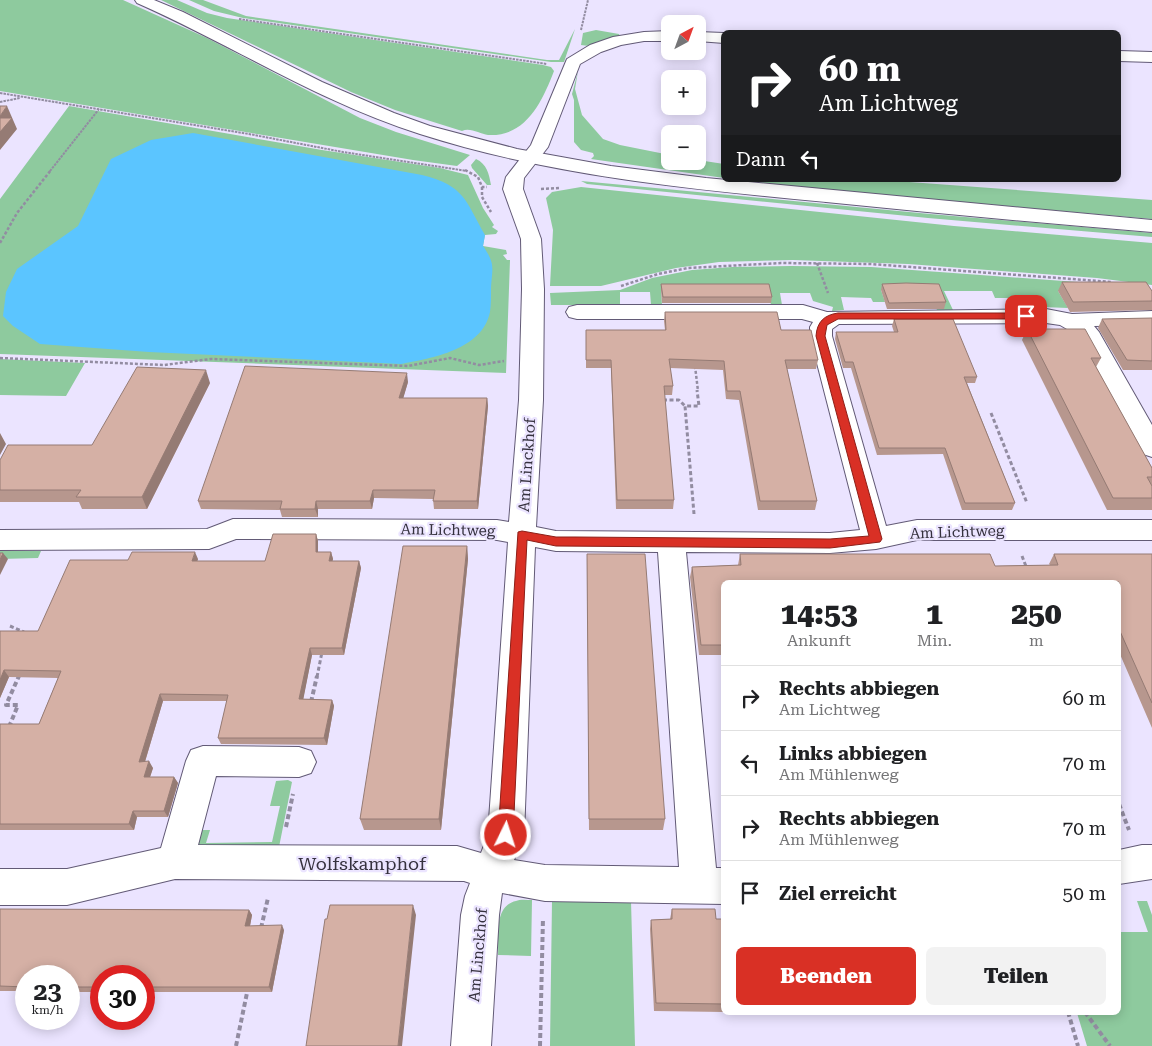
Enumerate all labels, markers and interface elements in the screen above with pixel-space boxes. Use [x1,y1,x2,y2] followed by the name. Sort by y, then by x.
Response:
[661,15,706,60] north arrow
[661,15,706,170] map controls
[819,49,901,90] text: 60 m
[736,50,801,115] icon: right
[661,70,706,115] button: +
[819,91,958,116] text: Am Lichtweg
[661,125,706,170] button: −
[796,145,824,173] icon: left
[736,148,786,171] text: Dann
[1005,295,1047,337] pin
[1012,302,1040,330] icon: arrive
[515,416,539,512] street label: Am Linckhof
[401,520,496,540] street label: Am Lichtweg
[909,521,1005,543] street label: Am Lichtweg
[780,596,858,631] text: 14:53
[926,596,943,631] text: 1
[1011,596,1062,631] text: 250
[787,631,851,650] text: Ankunft
[917,631,952,650] text: Min.
[1029,631,1044,650] text: m
[779,677,939,700] text: Rechts abbiegen
[736,684,764,712] icon: right
[1063,687,1106,710] text: 60 m
[779,700,880,719] text: Am Lichtweg
[779,742,927,765] text: Links abbiegen
[736,749,764,777] icon: left
[1063,752,1106,775] text: 70 m
[779,765,899,784] text: Am Mühlenweg
[779,807,939,830] text: Rechts abbiegen
[479,808,531,860] position arrow
[736,814,764,842] icon: right
[1063,817,1106,840] text: 70 m
[779,830,899,849] text: Am Mühlenweg
[298,853,427,874] street label: Wolfskamphof
[736,879,764,907] icon: arrive
[779,882,897,905] text: Ziel erreicht
[1063,882,1106,905] text: 50 m
[465,906,491,1002] street label: Am Linckhof
[736,947,916,1005] button: Beenden
[926,947,1106,1005] button: Teilen
[90,965,155,1030] speed limit sign: 30
[33,977,62,1006] text: 23
[31,1003,64,1017] text: km/h

